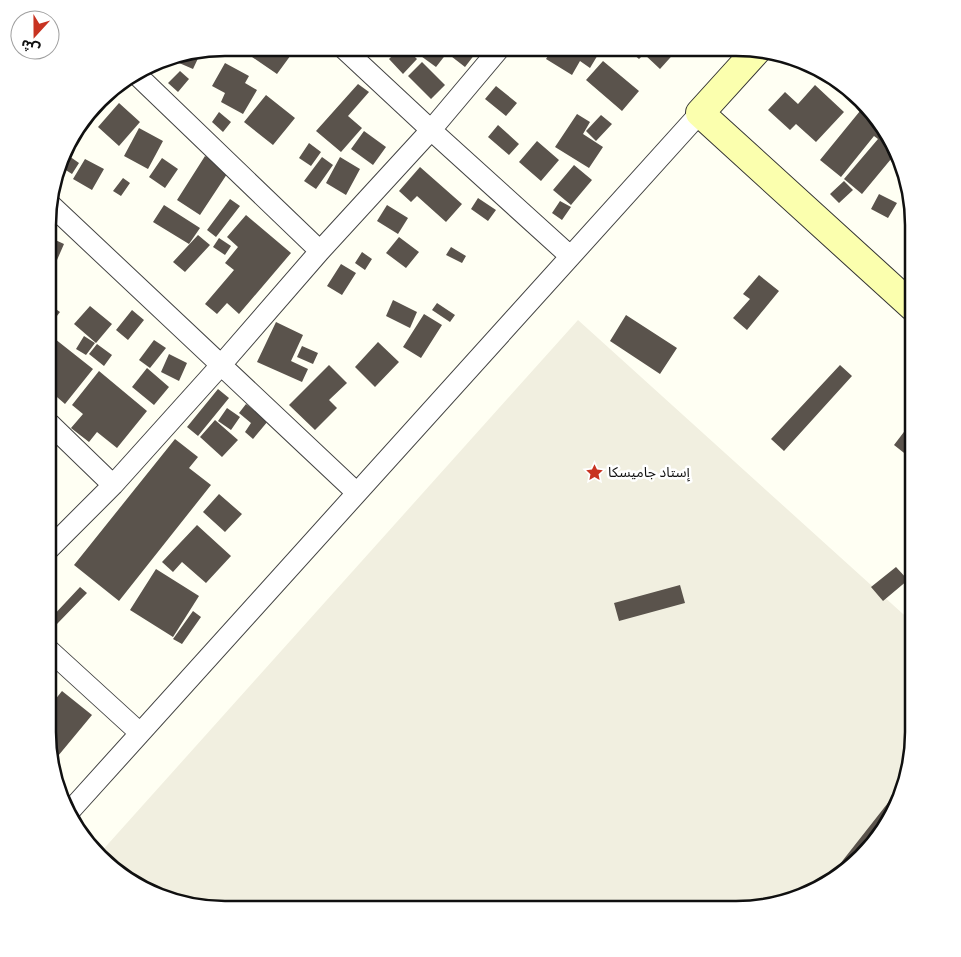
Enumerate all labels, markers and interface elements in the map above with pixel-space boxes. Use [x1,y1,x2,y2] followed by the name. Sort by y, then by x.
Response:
[10,10,60,60] north arrow
[18,35,43,60] text: ش
[584,462,604,482] place icon: إستاد جاميسكا
[608,462,691,482] place label: إستاد جاميسكا

